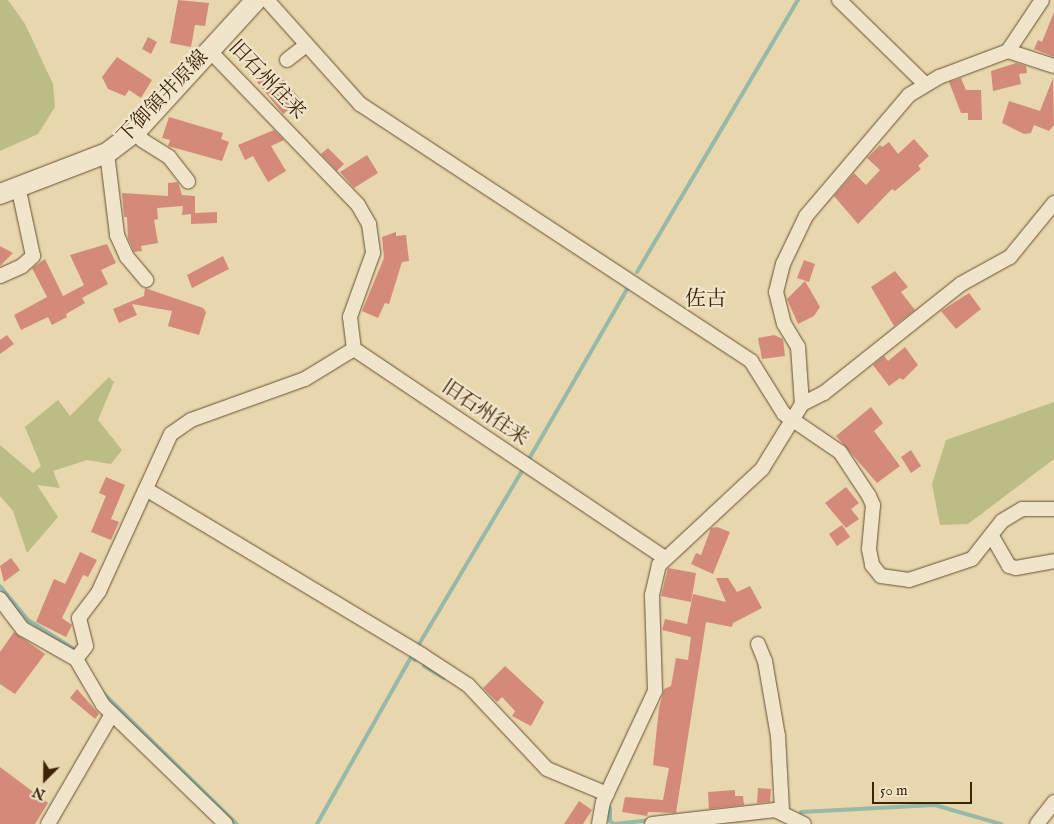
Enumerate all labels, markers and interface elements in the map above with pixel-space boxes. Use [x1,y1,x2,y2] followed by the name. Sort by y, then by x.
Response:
[224,36,310,124] street label: 旧石州往来
[113,46,213,148] street label: 下御領井原線
[685,287,727,313] district label: 佐古
[437,375,533,451] street label: 旧石州往来
[20,754,70,804] north arrow
[874,772,974,804] scale bar
[880,781,908,800] text: 50 m
[30,782,48,803] text: N

